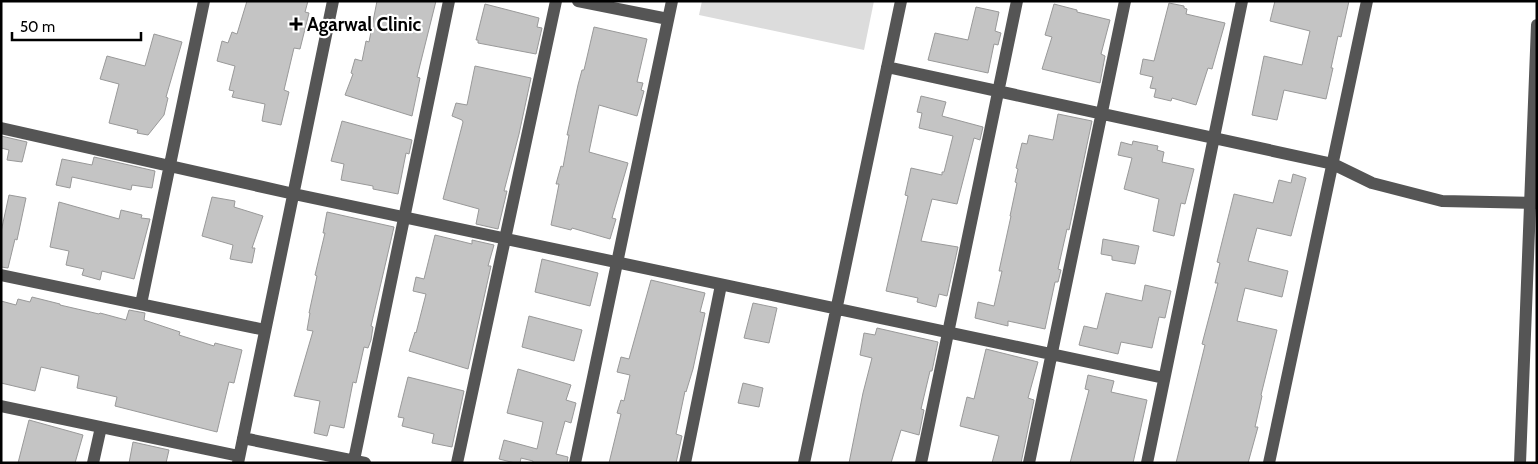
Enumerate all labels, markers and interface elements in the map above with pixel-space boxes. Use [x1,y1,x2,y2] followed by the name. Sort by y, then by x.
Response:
[12,10,141,42] scale bar
[307,13,422,36] place label: Agarwal Clinic
[289,17,303,31] marker: Agarwal Clinic
[20,18,55,36] text: 50 m

